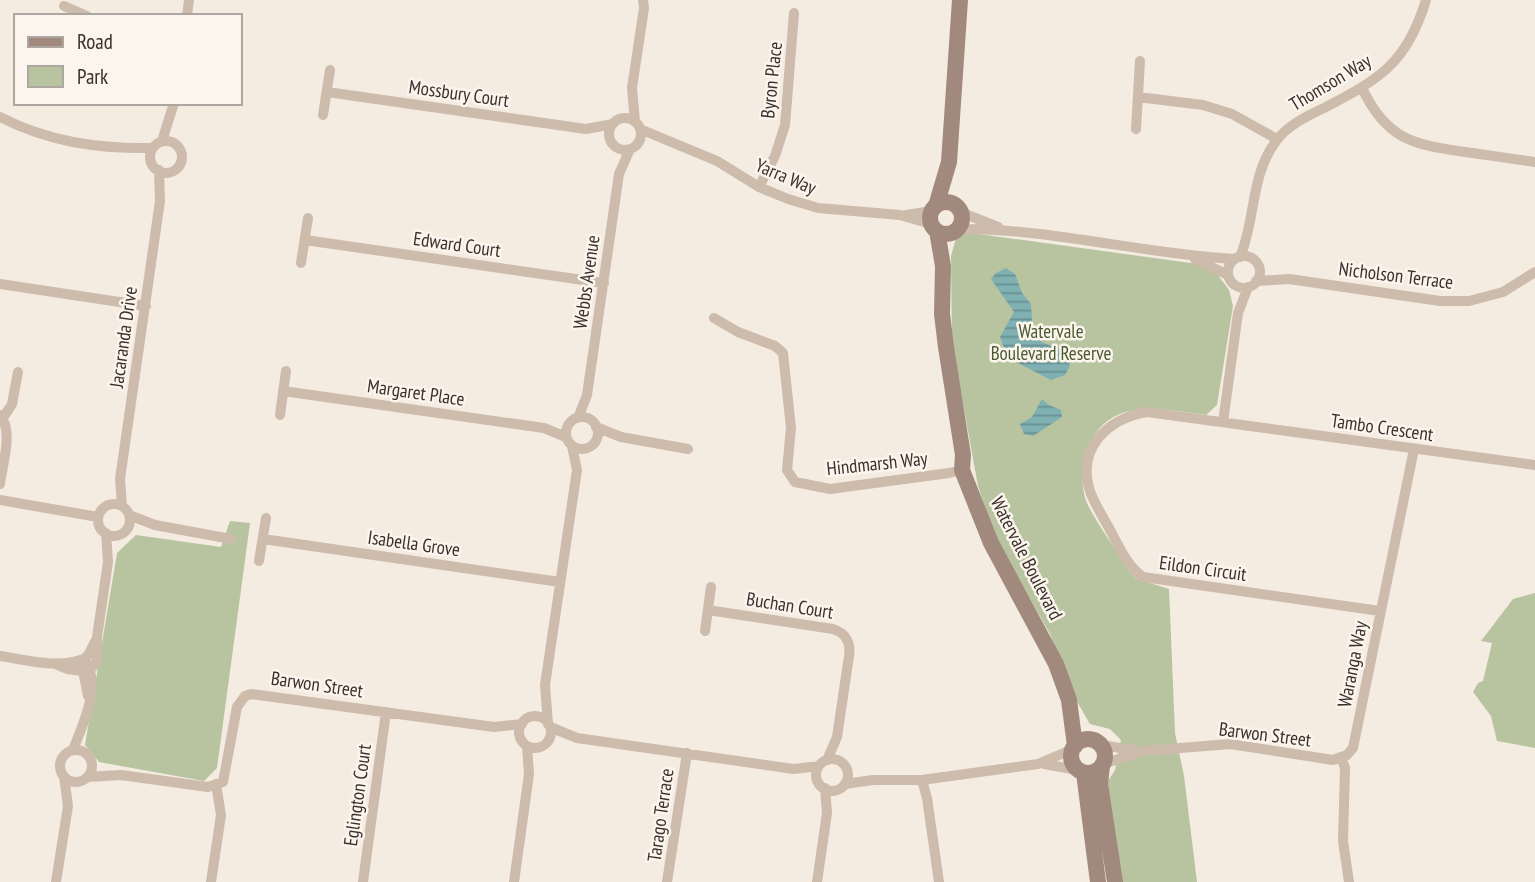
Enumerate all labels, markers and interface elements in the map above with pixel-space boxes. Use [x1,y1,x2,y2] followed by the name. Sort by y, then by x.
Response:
[14,14,242,105] legend
[77,28,113,55] text: Road
[755,40,787,119] street label: Byron Place
[1285,48,1376,116] street label: Thomson Way
[77,63,108,90] text: Park
[407,74,511,112] street label: Mossbury Court
[752,152,821,200] street label: Yarra Way
[412,226,503,262] street label: Edward Court
[568,233,604,330] street label: Webbs Avenue
[1337,256,1455,294] street label: Nicholson Terrace
[104,285,142,390] street label: Jacaranda Drive
[991,319,1112,365] park label: Watervale Boulevard Reserve
[366,373,466,411] street label: Margaret Place
[1329,408,1435,446] street label: Tambo Crescent
[825,446,930,480] street label: Hindmarsh Way
[986,492,1068,624] street label: Watervale Boulevard
[366,525,462,561] street label: Isabella Grove
[1158,550,1249,586] street label: Eildon Circuit
[745,586,836,624] street label: Buchan Court
[1332,618,1372,709] street label: Waranga Way
[269,666,365,702] street label: Barwon Street
[1218,716,1313,752] street label: Barwon Street
[338,742,376,847] street label: Eglington Court
[642,767,678,863] street label: Tarago Terrace

